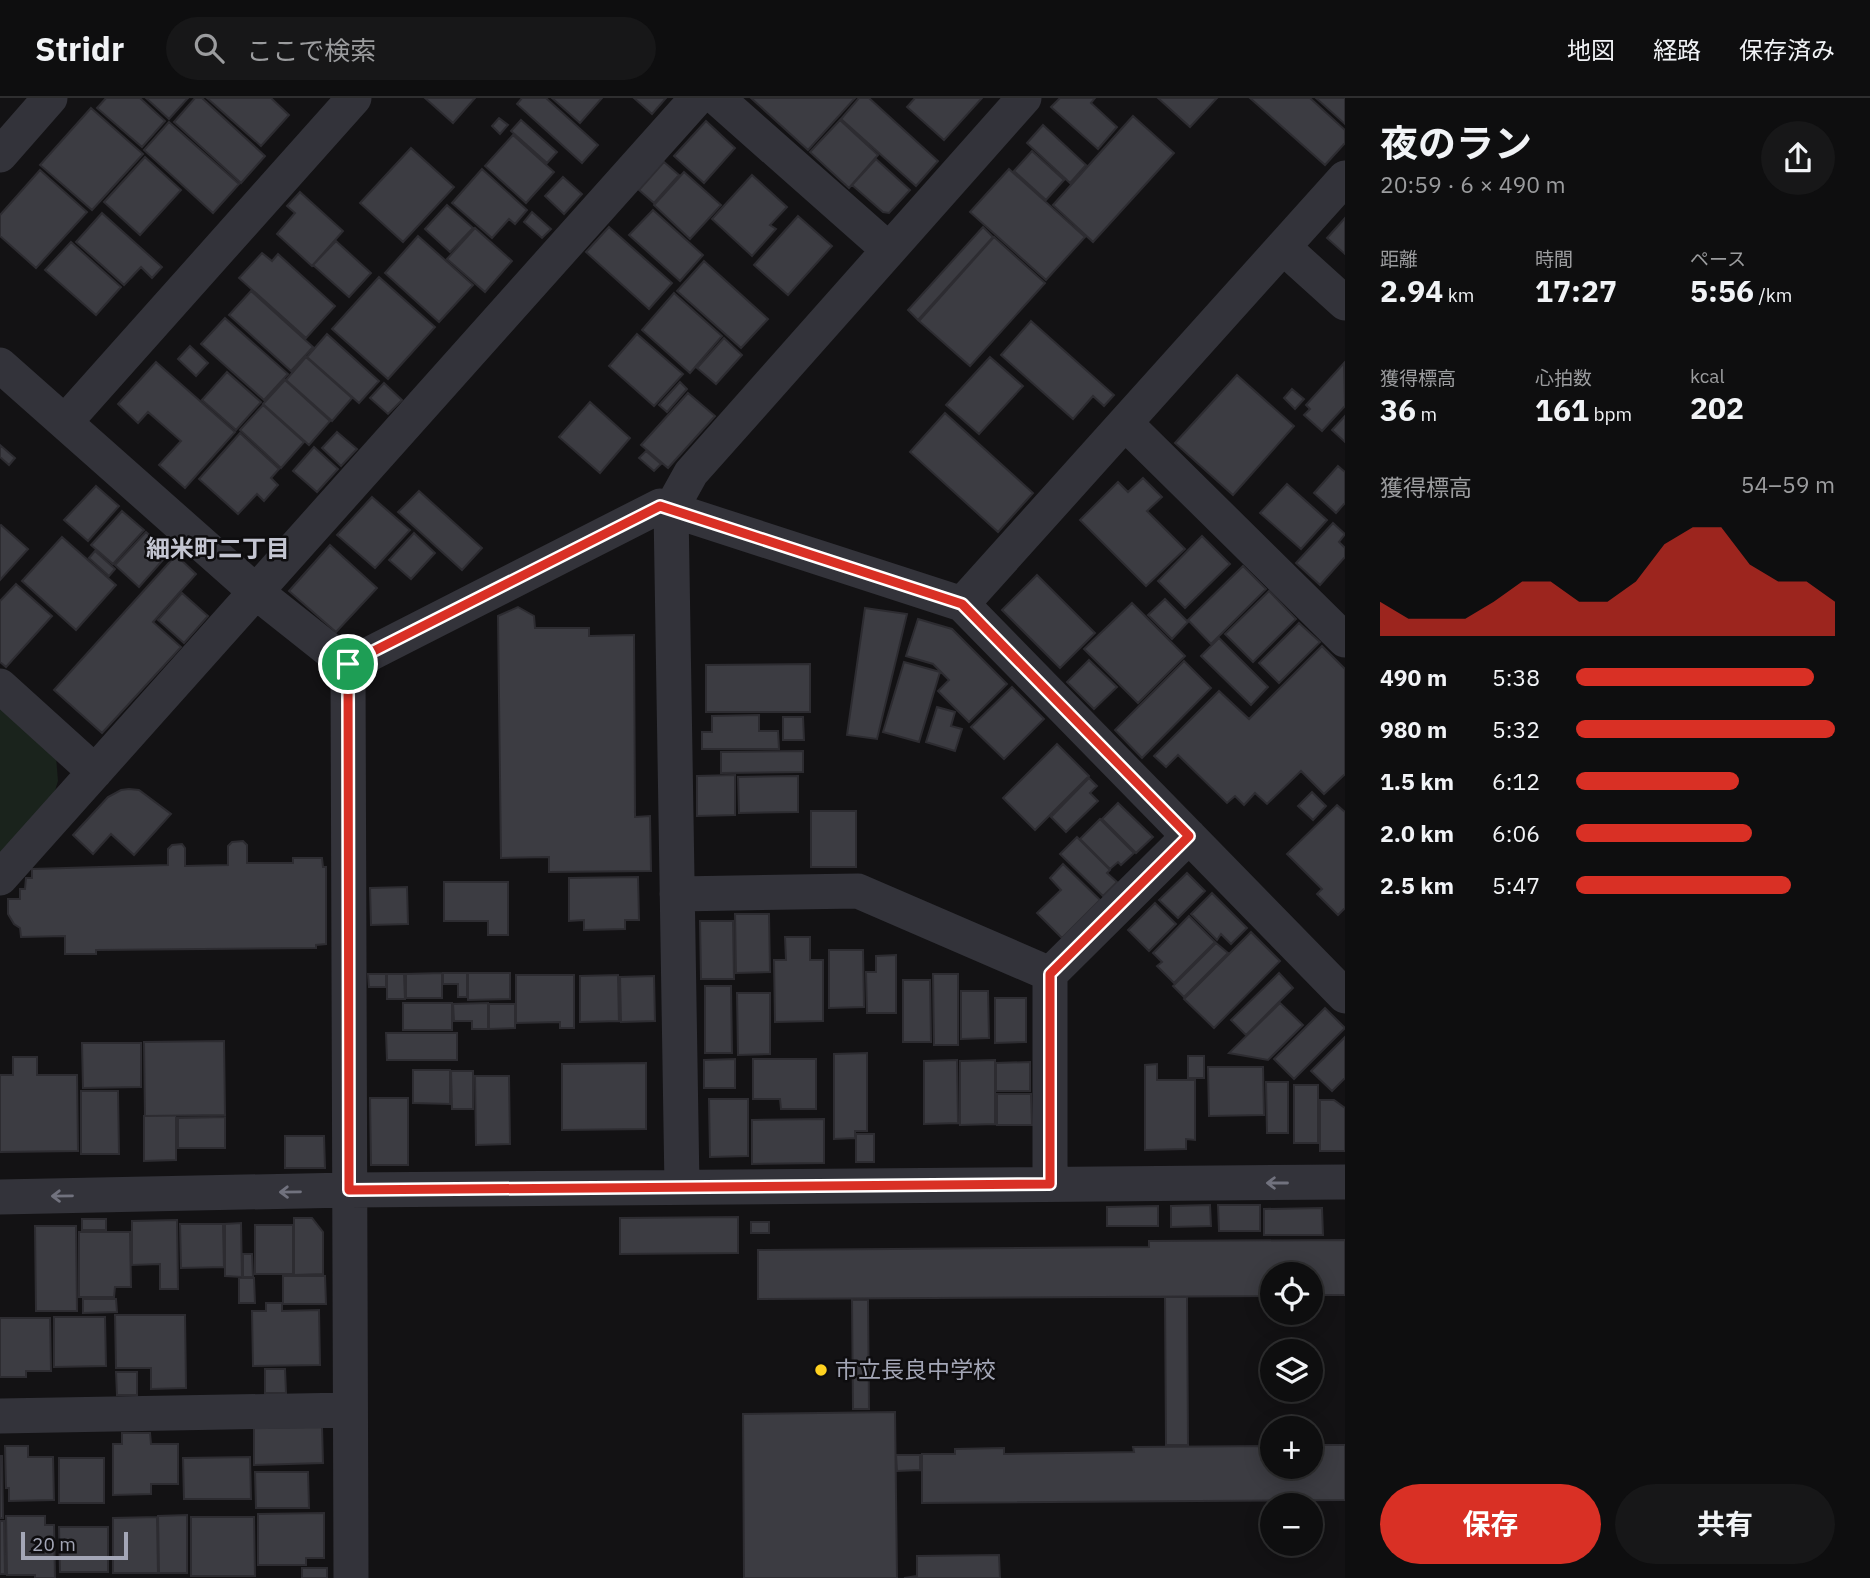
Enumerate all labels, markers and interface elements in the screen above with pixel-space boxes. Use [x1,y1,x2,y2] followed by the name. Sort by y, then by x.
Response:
[166,17,656,80] search box
[35,27,124,70] text: Stridr
[190,29,228,67] icon: search
[246,33,376,67] text: ここで検索
[1567,34,1615,66] text: 地図
[1653,34,1701,66] text: 経路
[1739,34,1835,66] text: 保存済み
[1380,118,1532,167] text: 夜のラン
[1761,121,1835,195] button: share
[1380,169,1566,199] text: 20:59 · 6 × 490 m
[1380,247,1418,271] text: 距離
[1535,247,1573,271] text: 時間
[1690,247,1746,271] text: ペース
[1380,271,1443,310] text: 2.94
[1535,271,1617,310] text: 17:27
[1690,271,1754,310] text: 5:56
[1443,283,1474,307] text: km
[1754,283,1792,307] text: /km
[1690,364,1725,388] text: kcal
[1380,366,1456,390] text: 獲得標高
[1535,366,1592,390] text: 心拍数
[1690,388,1744,427] text: 202
[1380,390,1416,429] text: 36
[1535,390,1589,429] text: 161
[1416,402,1437,426] text: m
[1589,402,1632,426] text: bpm
[1741,469,1835,499] text: 54–59 m
[1380,472,1472,502] text: 獲得標高
[146,532,290,564] district label: 細米町二丁目
[318,634,378,694] pin
[329,645,367,683] icon: arrive
[1380,662,1447,692] text: 490 m
[1492,662,1540,692] text: 5:38
[1380,714,1447,744] text: 980 m
[1492,714,1540,744] text: 5:32
[1380,766,1454,796] text: 1.5 km
[1492,766,1540,796] text: 6:12
[1380,818,1454,848] text: 2.0 km
[1492,818,1540,848] text: 6:06
[1380,870,1454,900] text: 2.5 km
[1492,870,1540,900] text: 5:47
[1266,1176,1289,1190] one-way arrow
[279,1185,302,1198] one-way arrow
[51,1189,74,1203] one-way arrow
[1260,1262,1323,1556] map controls
[1260,1262,1323,1325] button: locate
[1260,1339,1323,1402] button: layers
[835,1354,996,1384] place label: 市立長良中学校
[813,1362,829,1378] marker: 市立長良中学校
[1260,1416,1323,1479] button: +
[1380,1484,1601,1564] button: 保存
[1615,1484,1835,1564] button: 共有
[1260,1493,1323,1556] button: −
[21,1529,128,1561] scale bar
[32,1532,76,1556] text: 20 m

